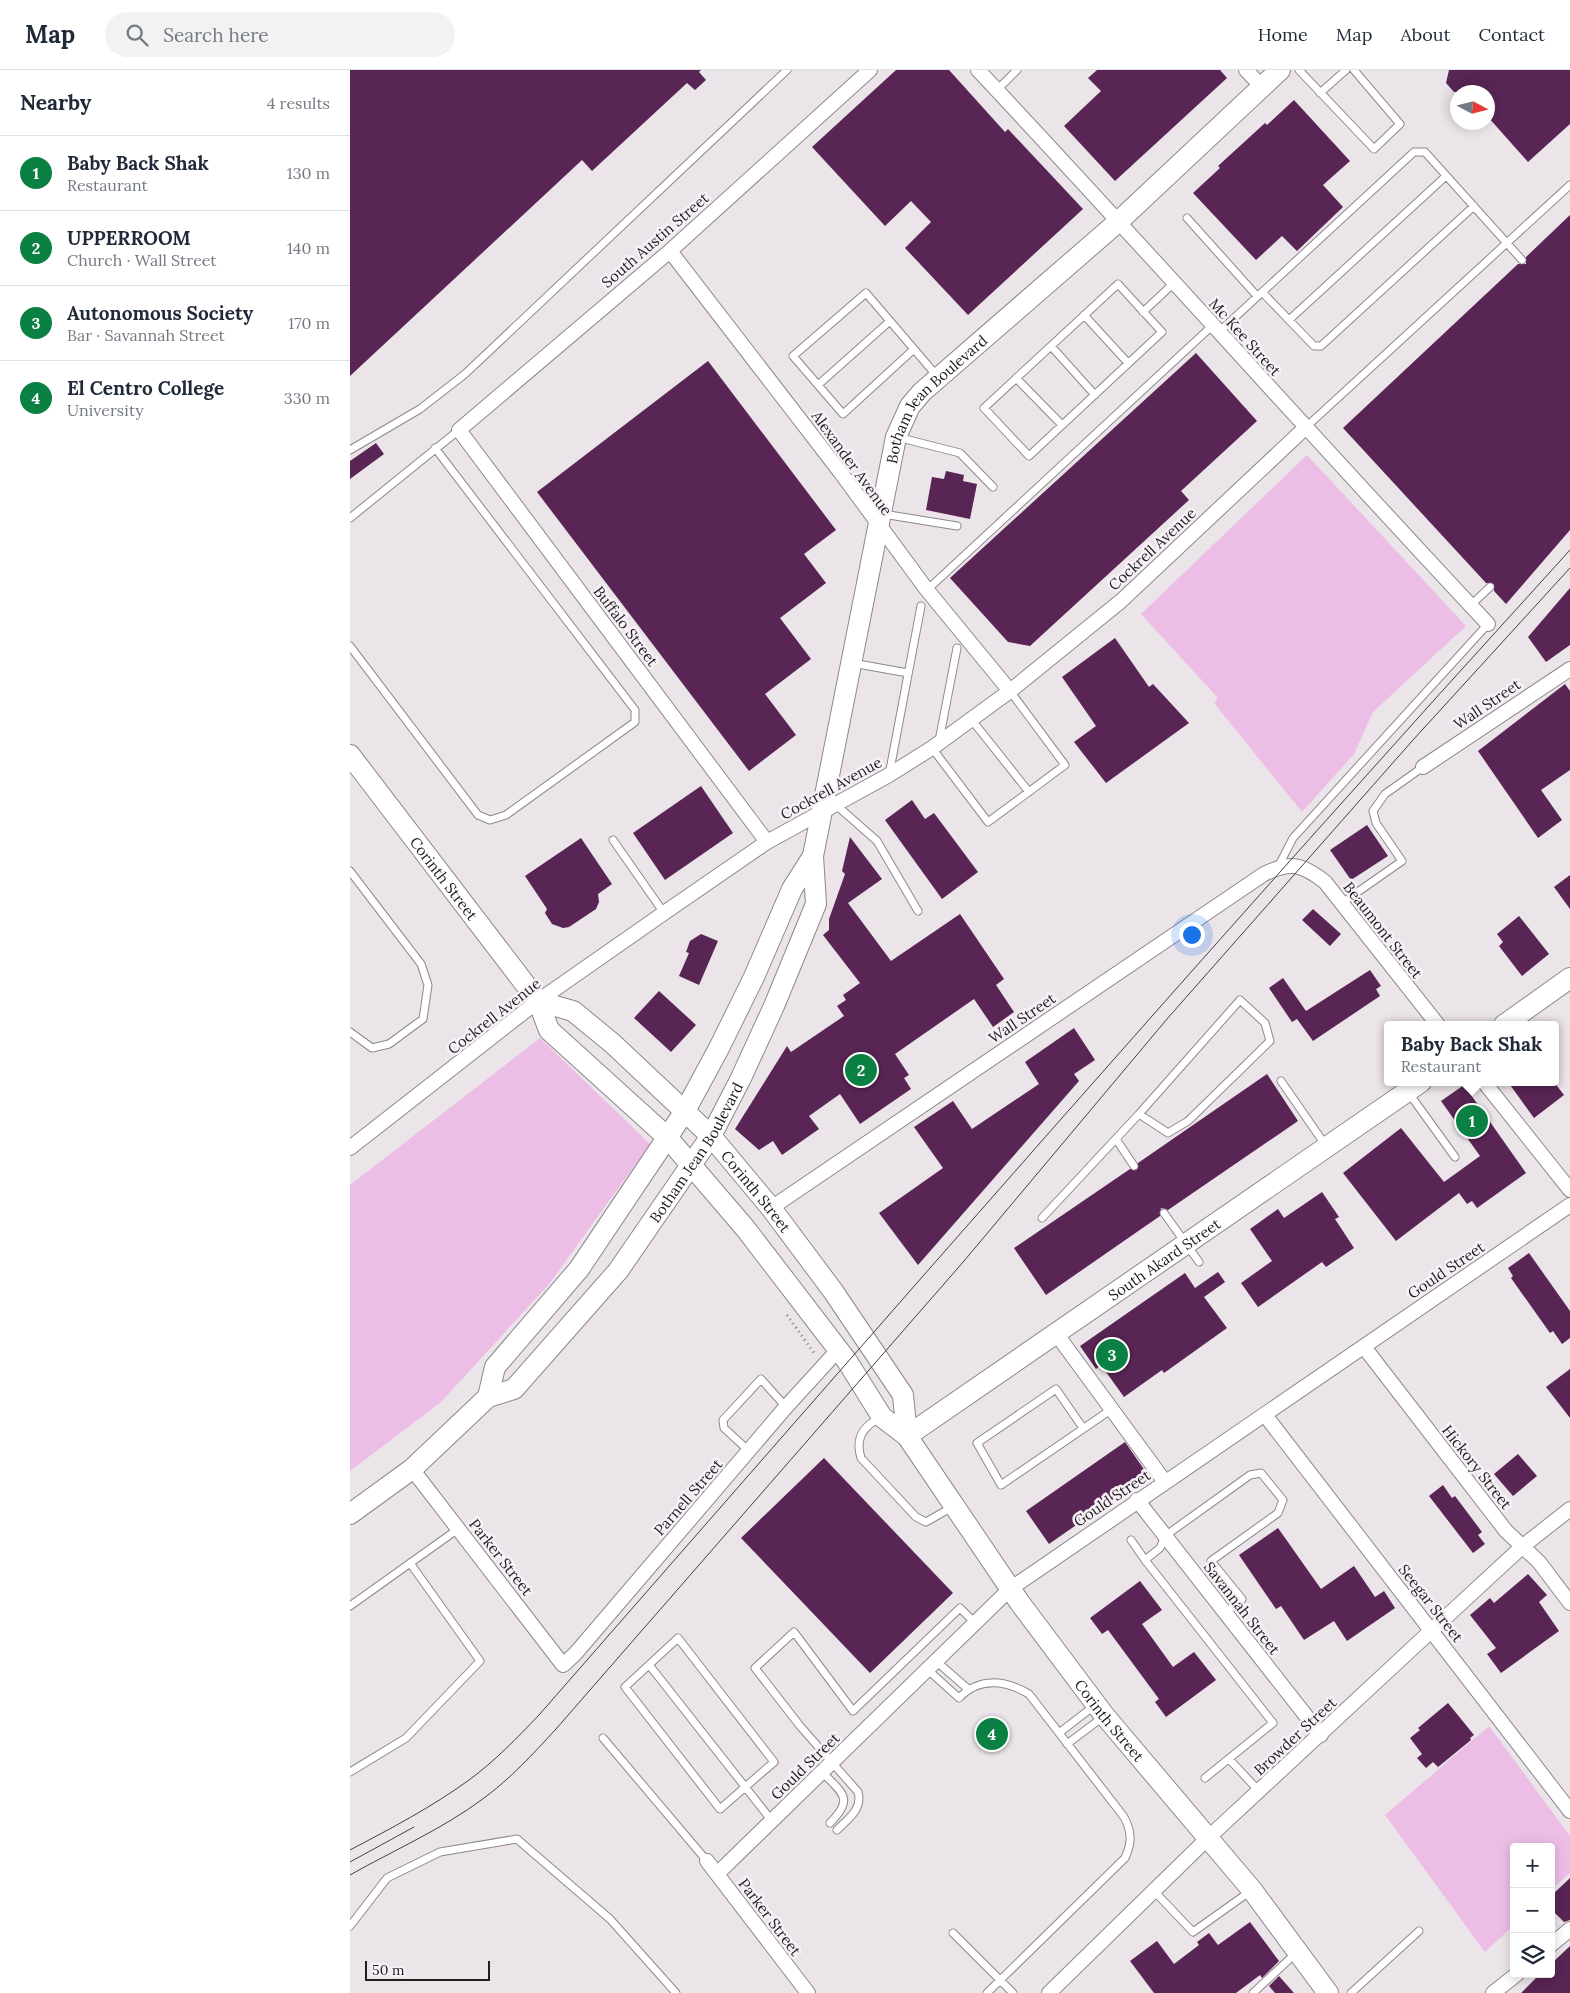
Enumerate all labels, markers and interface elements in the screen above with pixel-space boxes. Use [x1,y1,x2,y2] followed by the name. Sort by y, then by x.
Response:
[105,12,455,57] search box
[25,19,75,50] text: Map
[123,21,151,49] icon: search
[163,23,269,47] text: Search here
[1258,23,1308,46] text: Home
[1336,23,1372,46] text: Map
[1400,23,1450,46] text: About
[1478,23,1545,46] text: Contact
[1450,85,1495,130] north arrow
[20,89,91,116] text: Nearby
[267,93,330,113] text: 4 results
[67,151,209,175] text: Baby Back Shak
[33,163,39,183] text: 1
[287,163,330,183] text: 130 m
[67,175,148,195] text: Restaurant
[598,188,713,292] street label: South Austin Street
[67,226,191,250] text: UPPERROOM
[32,238,40,258] text: 2
[287,238,330,258] text: 140 m
[67,250,216,270] text: Church · Wall Street
[1205,294,1285,380] street label: Mc Kee Street
[67,301,253,325] text: Autonomous Society
[32,313,40,333] text: 3
[288,313,330,333] text: 170 m
[67,325,225,345] text: Bar · Savannah Street
[881,330,991,465] street label: Botham Jean Boulevard
[67,376,224,400] text: El Centro College
[32,388,40,408] text: 4
[284,388,330,408] text: 330 m
[67,400,144,420] text: University
[807,406,896,519] street label: Alexander Avenue
[1104,504,1200,594] street label: Cockrell Avenue
[590,582,662,670] street label: Buffalo Street
[1450,675,1524,733] street label: Wall Street
[777,752,885,824] street label: Cockrell Avenue
[406,833,482,924] street label: Corinth Street
[1339,878,1427,982] street label: Beaumont Street
[1179,922,1205,948] your location
[444,974,544,1058] street label: Cockrell Avenue
[985,989,1059,1047] street label: Wall Street
[1384,1021,1559,1086] popup
[1401,1032,1542,1056] text: Baby Back Shak
[845,1051,877,1089] pin: 2
[1401,1056,1481,1076] text: Restaurant
[645,1079,747,1226] street label: Botham Jean Boulevard
[1456,1102,1488,1140] pin: 1
[717,1146,795,1236] street label: Corinth Street
[1104,1214,1224,1304] street label: South Akard Street
[1404,1237,1488,1303] street label: Gould Street
[1096,1336,1128,1374] pin: 3
[1438,1421,1516,1513] street label: Hickory Street
[650,1455,726,1539] street label: Parnell Street
[1070,1465,1154,1531] street label: Gould Street
[465,1515,537,1599] street label: Parker Street
[1200,1558,1284,1658] street label: Savannah Street
[1395,1560,1467,1646] street label: Seegar Street
[1071,1675,1149,1765] street label: Corinth Street
[1250,1693,1340,1779] street label: Browder Street
[976,1715,1008,1753] pin: 4
[767,1728,844,1804] street label: Gould Street
[1510,1843,1555,1978] map controls
[1510,1843,1555,1888] button: +
[735,1874,805,1960] street label: Parker Street
[1510,1888,1555,1933] button: −
[1510,1933,1555,1978] button: layers
[365,1958,490,1981] scale bar
[372,1961,405,1979] text: 50 m

